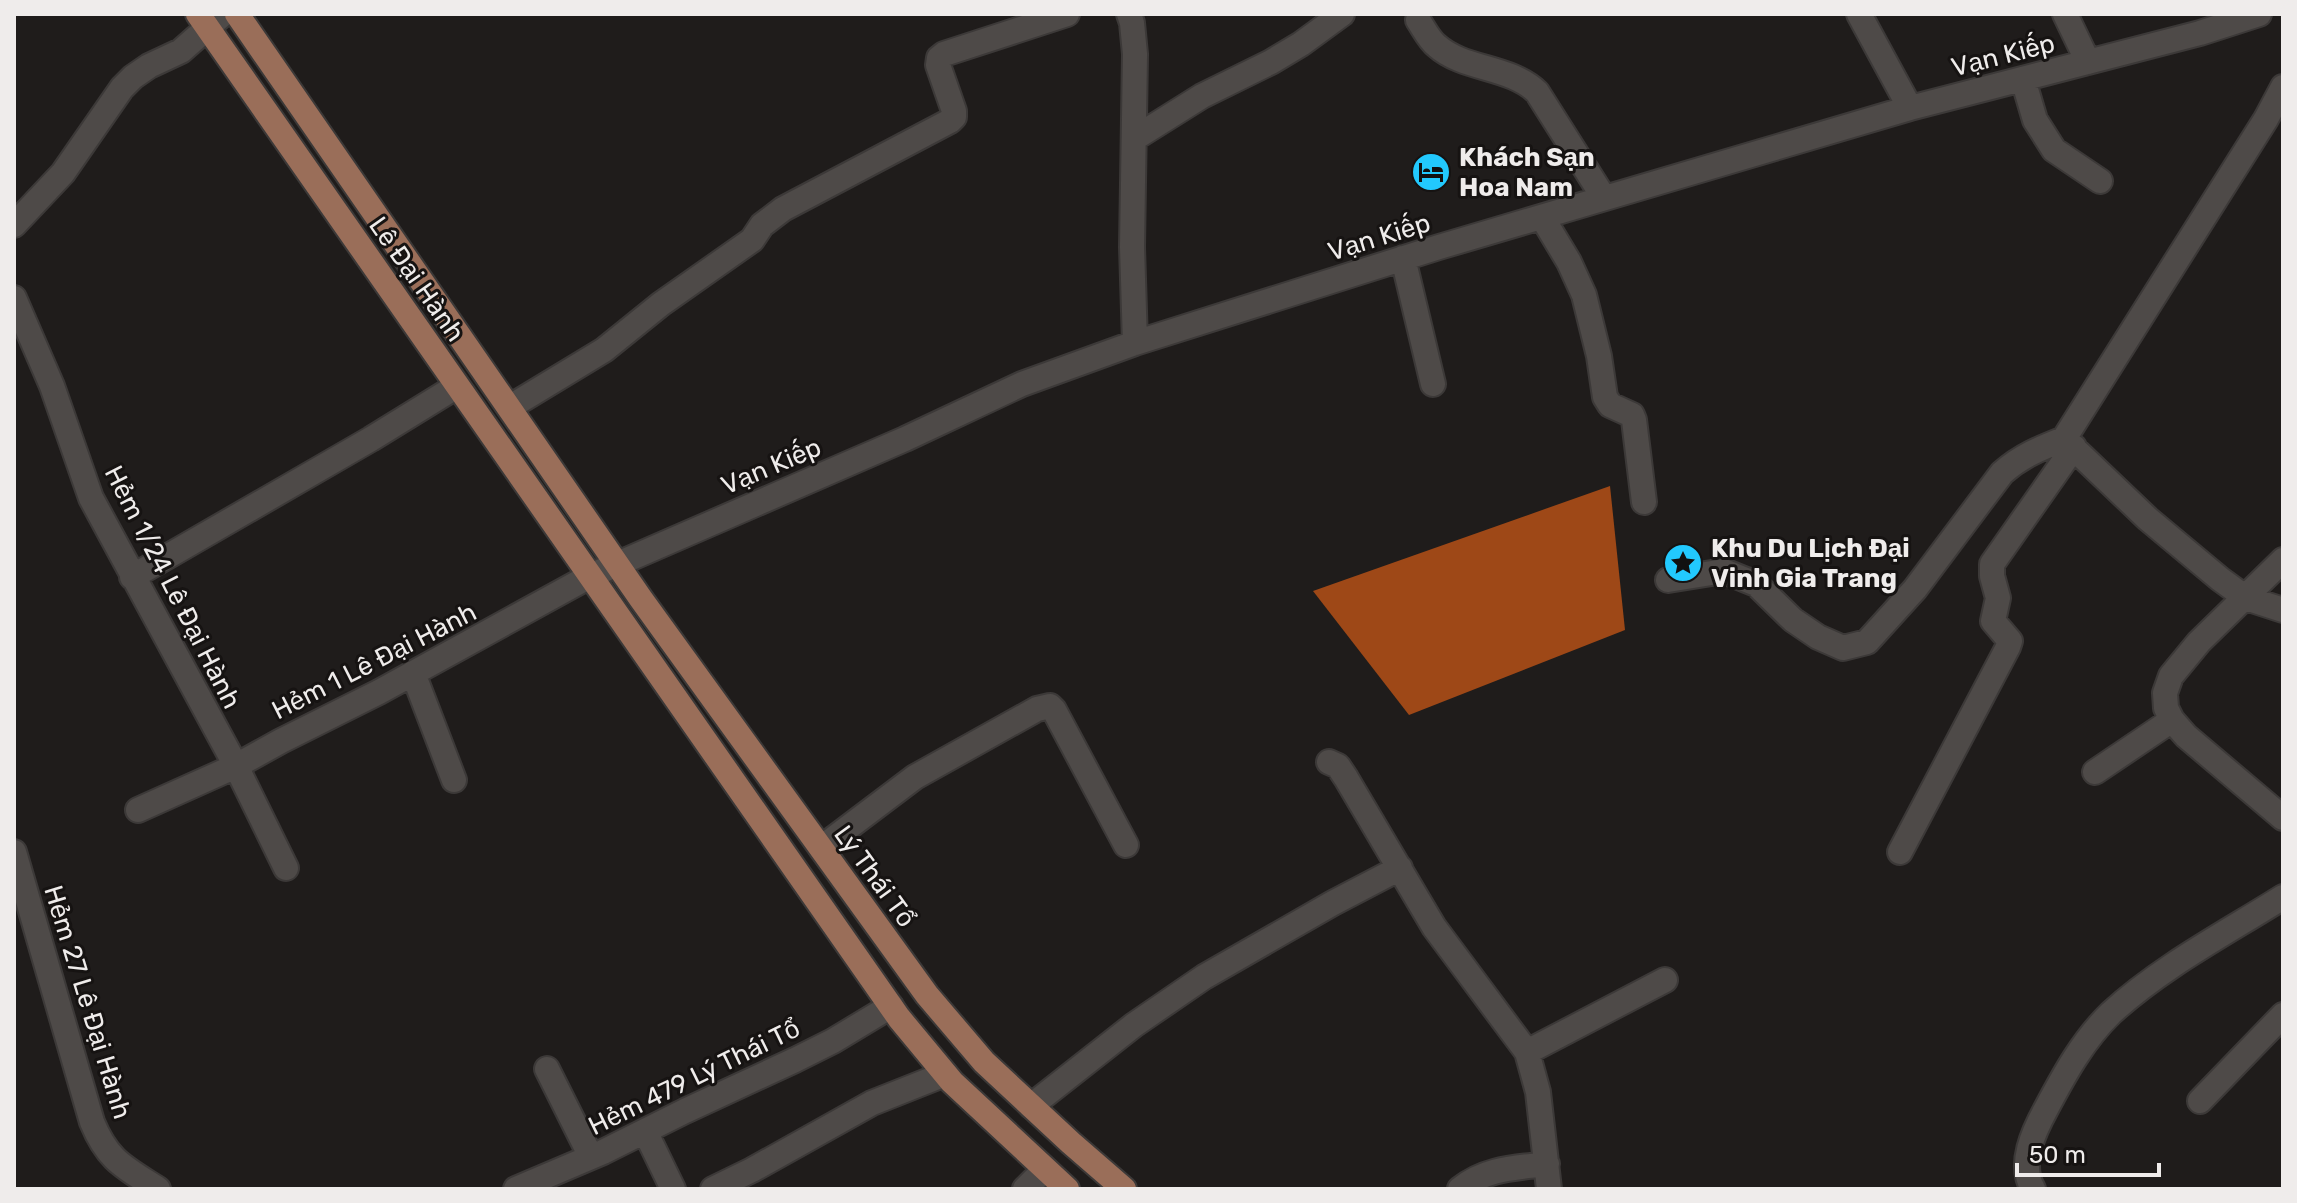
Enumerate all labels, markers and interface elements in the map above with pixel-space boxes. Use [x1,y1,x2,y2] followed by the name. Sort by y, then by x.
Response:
[1948,26,2058,83] street label: Vạn Kiếp
[1459,142,1595,203] place label: Khách Sạn Hoa Nam
[1410,151,1452,193] hotel icon: Khách Sạn Hoa Nam
[1324,206,1434,268] street label: Vạn Kiếp
[362,211,471,348] street label: Lê Đại Hành
[716,430,826,501] street label: Vạn Kiếp
[98,461,247,714] street label: Hẻm 1/24 Lê Đại Hành
[1711,533,1910,594] place label: Khu Du Lịch Đại Vinh Gia Trang
[1662,542,1704,584] place icon: Khu Du Lịch Đại Vinh Gia Trang
[267,597,482,726] street label: Hẻm 1 Lê Đại Hành
[827,820,922,933] street label: Lý Thái Tổ
[37,882,138,1123] street label: Hẻm 27 Lê Đại Hành
[584,1013,805,1142] street label: Hẻm 479 Lý Thái Tổ
[2017,1127,2159,1177] scale bar
[2029,1141,2086,1169] text: 50 m

